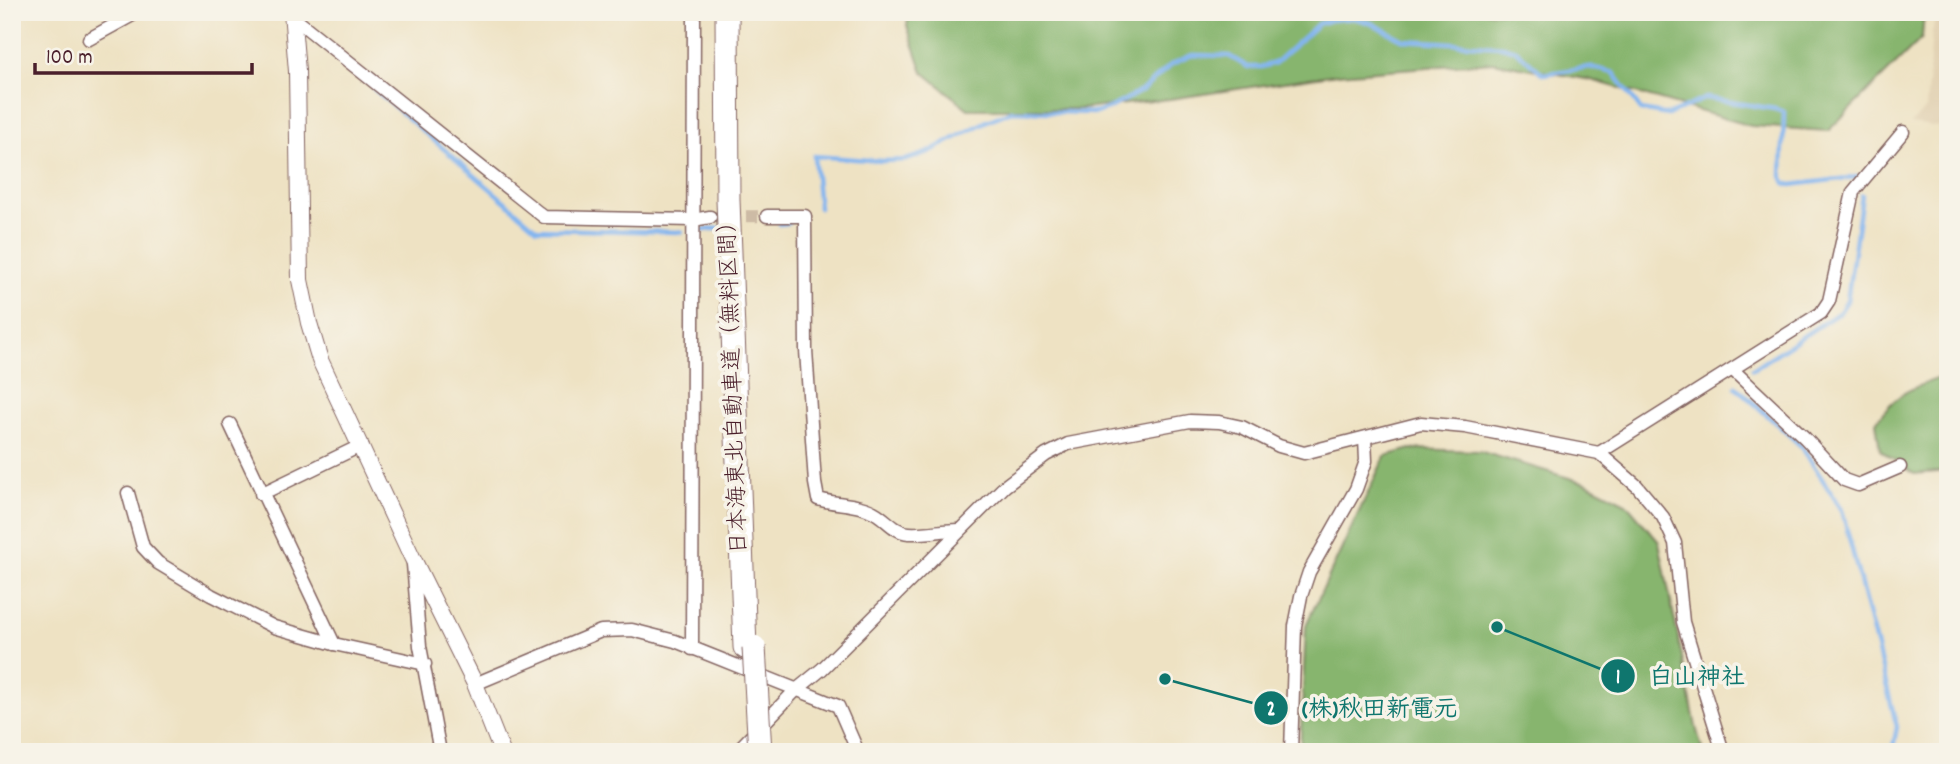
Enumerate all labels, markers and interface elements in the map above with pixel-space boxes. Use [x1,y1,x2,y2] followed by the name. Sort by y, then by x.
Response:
[35,32,252,76] scale bar
[46,44,93,74] text: 100 m
[712,209,758,555] street label: 日本海東北自動車道（無料区間）
[1600,654,1759,699] callout: 白山神社
[1649,662,1745,696] text: 白山神社
[1616,664,1620,694] text: 1
[1253,685,1472,730] callout: (株)秋田新電元
[1302,694,1458,728] text: (株)秋田新電元
[1266,696,1276,726] text: 2

